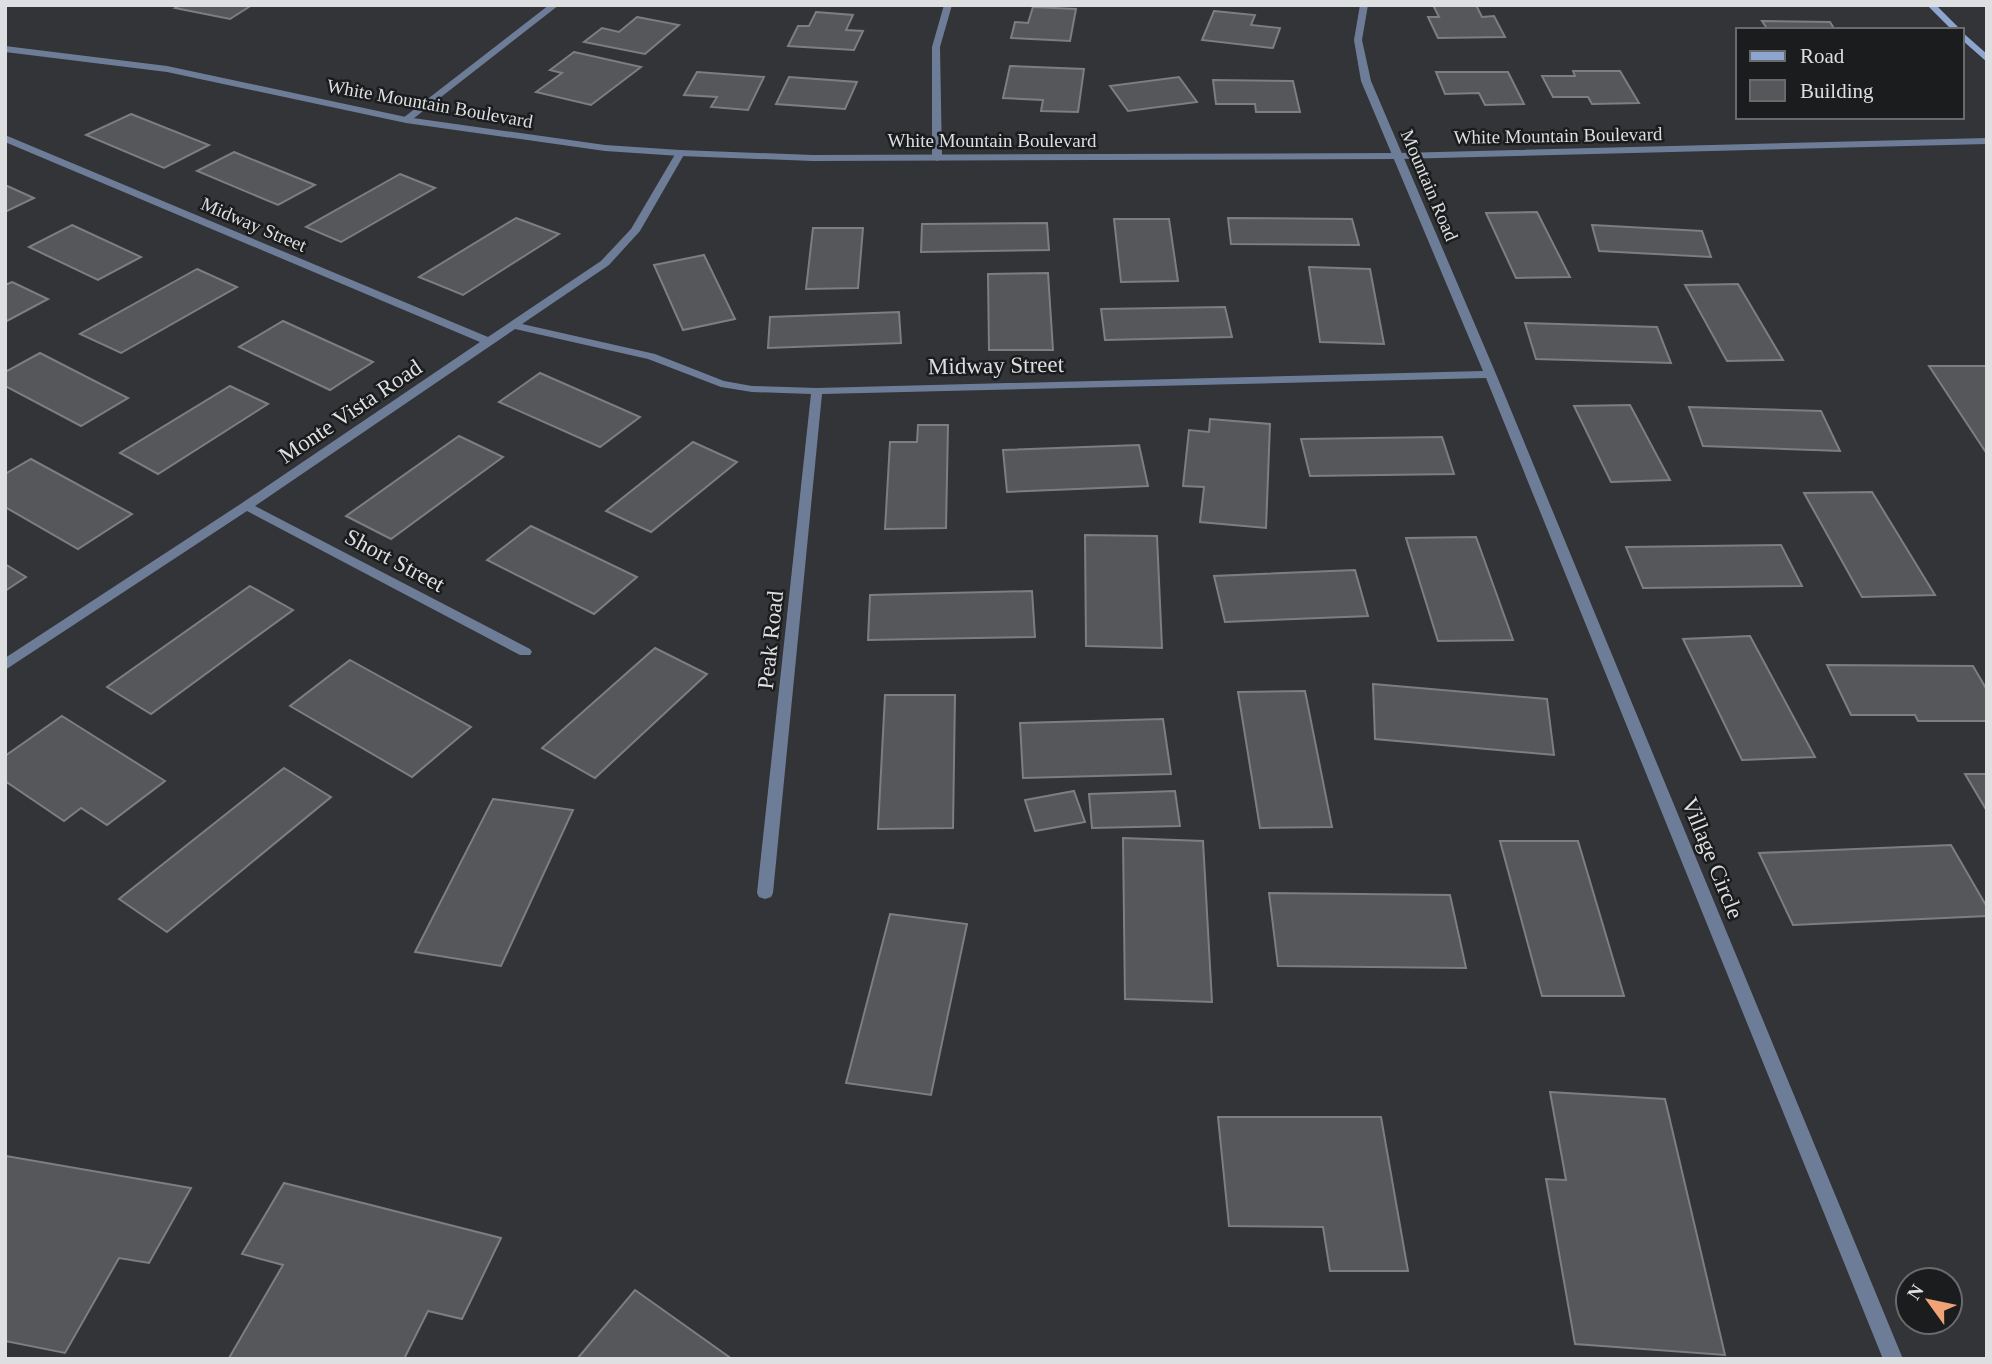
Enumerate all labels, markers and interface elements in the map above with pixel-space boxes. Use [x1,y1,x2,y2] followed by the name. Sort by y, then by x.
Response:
[1736,28,1964,119] legend
[1800,44,1845,68] text: Road
[325,75,535,132] street label: White Mountain Boulevard
[1800,79,1874,103] text: Building
[1453,123,1663,148] street label: White Mountain Boulevard
[1397,126,1463,244] street label: Mountain Road
[888,130,1097,151] street label: White Mountain Boulevard
[198,193,310,256] street label: Midway Street
[928,352,1065,379] street label: Midway Street
[274,354,427,468] street label: Monte Vista Road
[341,524,449,597] street label: Short Street
[753,589,788,691] street label: Peak Road
[1677,794,1748,922] street label: Village Circle
[1894,1266,1964,1336] north arrow
[1903,1280,1928,1303] text: N

